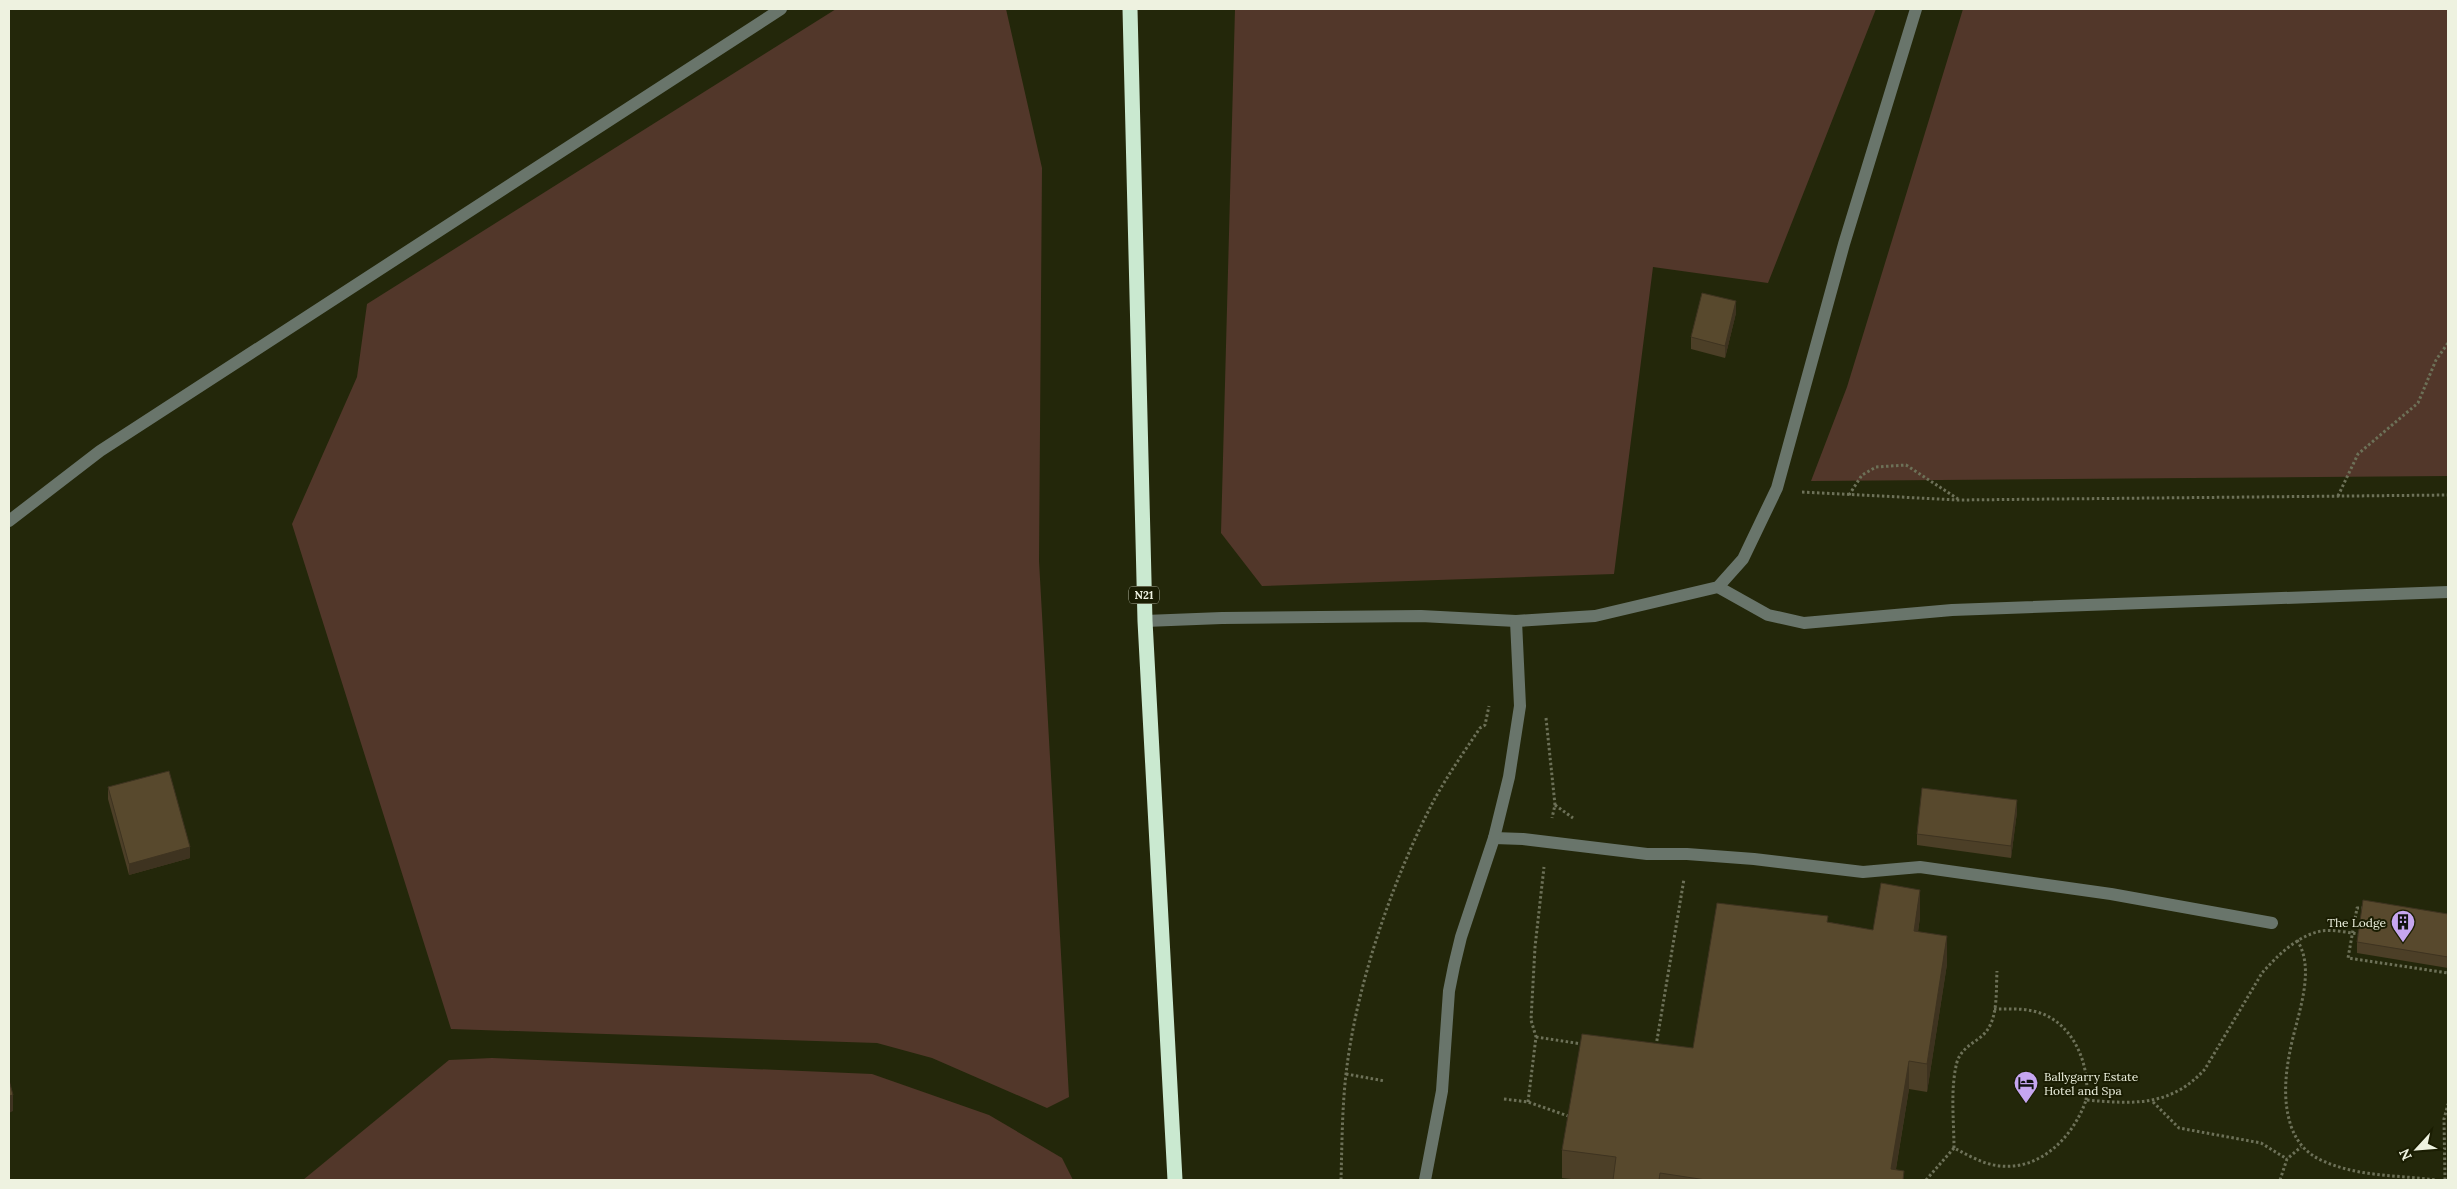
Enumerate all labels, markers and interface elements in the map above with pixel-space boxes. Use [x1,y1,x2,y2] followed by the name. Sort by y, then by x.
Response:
[1129,586,1159,604] road number: N21
[2390,909,2416,943] building icon: The Lodge
[2327,915,2386,930] place label: The Lodge
[2044,1069,2139,1098] place label: Ballygarry Estate Hotel and Spa
[2013,1070,2039,1104] hotel icon: Ballygarry Estate Hotel and Spa
[2392,1124,2442,1174] north arrow
[2395,1146,2416,1164] text: N

